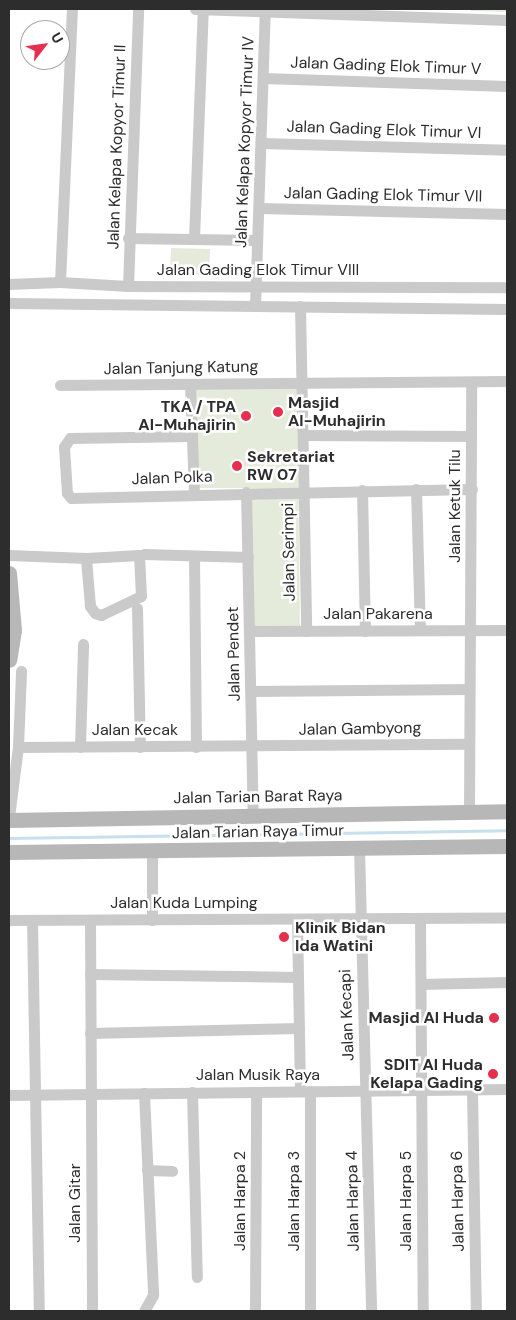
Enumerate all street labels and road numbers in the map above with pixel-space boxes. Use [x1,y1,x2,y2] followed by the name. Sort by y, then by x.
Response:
[232,36,258,248] street label: Jalan Kelapa Kopyor Timur IV
[104,44,130,250] street label: Jalan Kelapa Kopyor Timur II
[290,53,482,79] street label: Jalan Gading Elok Timur V
[286,117,482,143] street label: Jalan Gading Elok Timur VI
[284,184,482,206] street label: Jalan Gading Elok Timur VII
[157,260,359,280] street label: Jalan Gading Elok Timur VIII
[104,357,258,379] street label: Jalan Tanjung Katung
[445,449,465,563] street label: Jalan Ketuk Tilu
[131,467,213,489] street label: Jalan Polka
[279,503,299,601] street label: Jalan Serimpi
[323,604,433,624] street label: Jalan Pakarena
[224,607,244,701] street label: Jalan Pendet
[299,718,421,740] street label: Jalan Gambyong
[92,720,178,740] street label: Jalan Kecak
[173,786,343,808] street label: Jalan Tarian Barat Raya
[172,821,344,843] street label: Jalan Tarian Raya Timur
[110,893,258,913] street label: Jalan Kuda Lumping
[336,969,358,1061] street label: Jalan Kecapi
[196,1065,320,1085] street label: Jalan Musik Raya
[448,1150,468,1252] street label: Jalan Harpa 6
[230,1151,250,1251] street label: Jalan Harpa 2
[284,1151,304,1251] street label: Jalan Harpa 3
[343,1151,363,1251] street label: Jalan Harpa 4
[396,1151,416,1251] street label: Jalan Harpa 5
[65,1163,85,1243] street label: Jalan Gitar

